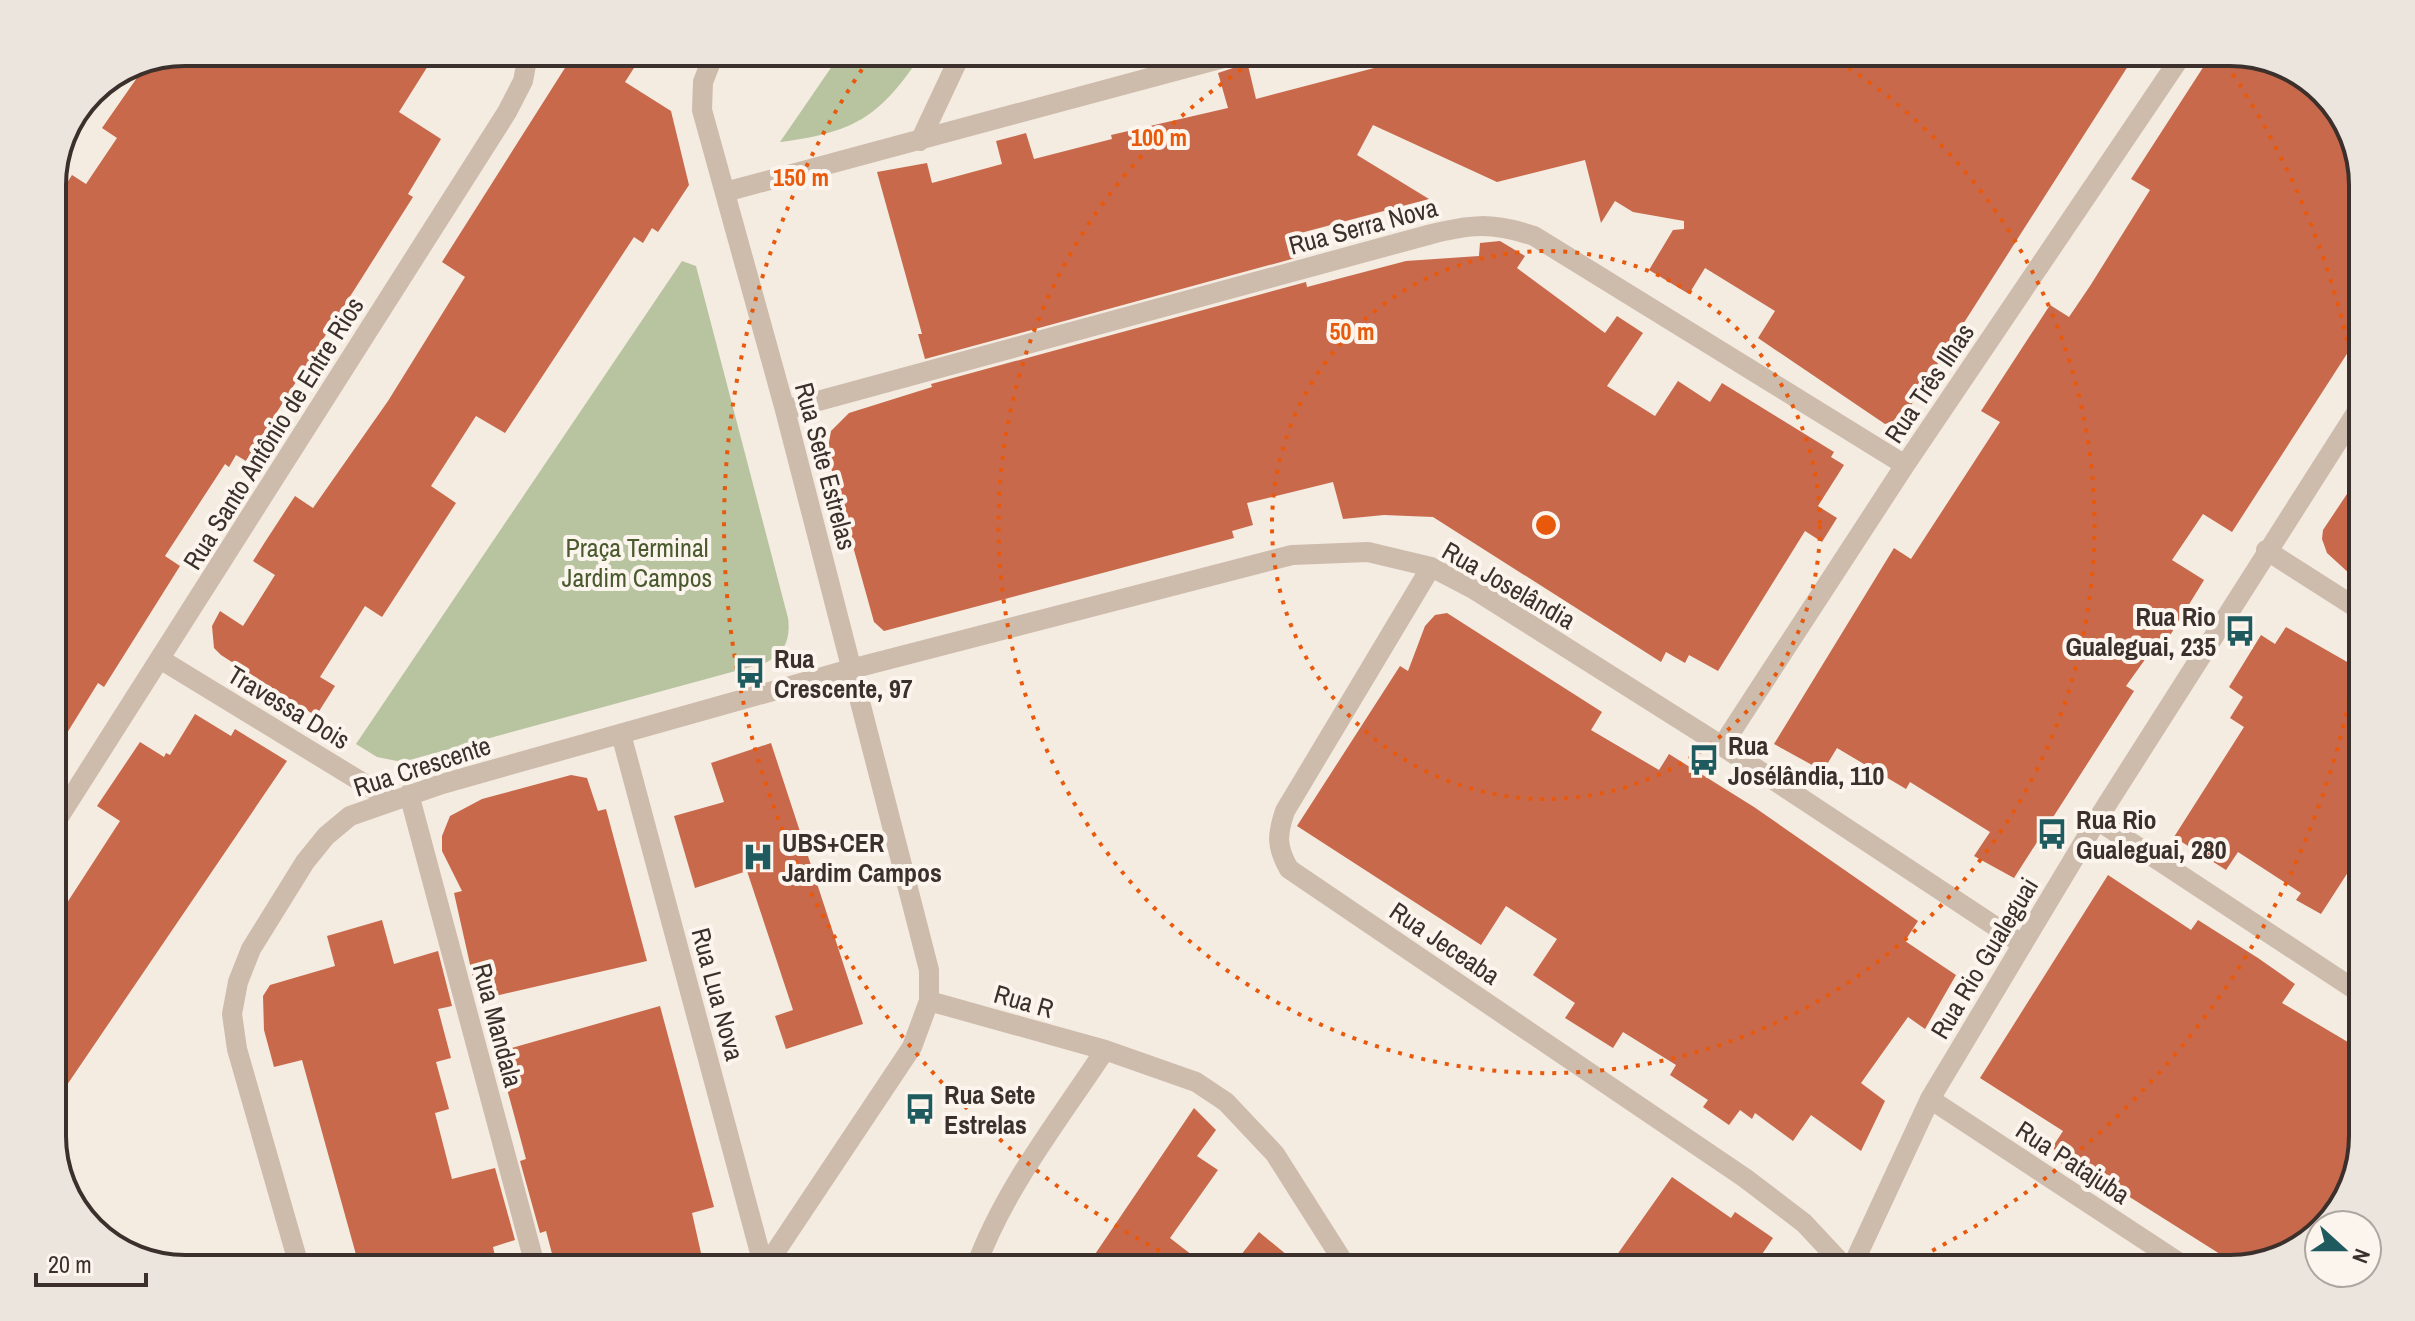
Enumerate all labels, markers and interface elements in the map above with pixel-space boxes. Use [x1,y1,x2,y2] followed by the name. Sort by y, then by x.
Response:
[1131,121,1187,153] text: 100 m
[773,161,829,193] text: 150 m
[1285,189,1441,263] street label: Rua Serra Nova
[175,290,371,576] street label: Rua Santo Antônio de Entre Rios
[1330,315,1374,347] text: 50 m
[1876,316,1982,450] street label: Rua Três Ilhas
[787,378,865,554] street label: Rua Sete Estrelas
[1532,511,1560,539] centre of rings
[562,530,712,595] park label: Praça Terminal Jardim Campos
[1436,533,1582,637] street label: Rua Joselândia
[2065,599,2216,664] place label: Rua Rio Gualeguai, 235
[2223,614,2257,648] bus stop icon: Rua Rio Gualeguai, 235
[774,641,913,706] place label: Rua Crescente, 97
[733,656,767,690] bus stop icon: Rua Crescente, 97
[221,657,357,757] street label: Travessa Dois
[349,727,495,805] street label: Rua Crescente
[1728,728,1885,793] place label: Rua Josélândia, 110
[1687,743,1721,777] bus stop icon: Rua Josélândia, 110
[2076,802,2227,867] place label: Rua Rio Gualeguai, 280
[2035,817,2069,851] bus stop icon: Rua Rio Gualeguai, 280
[782,825,942,890] place label: UBS+CER Jardim Campos
[741,840,775,874] hospital icon: UBS+CER Jardim Campos
[1922,871,2046,1045] street label: Rua Rio Gualeguai
[1383,893,1507,993] street label: Rua Jeceaba
[683,924,753,1064] street label: Rua Lua Nova
[465,959,531,1091] street label: Rua Mandala
[990,976,1058,1026] street label: Rua R
[944,1077,1035,1142] place label: Rua Sete Estrelas
[903,1092,937,1126] bus stop icon: Rua Sete Estrelas
[2009,1112,2137,1212] street label: Rua Patajuba
[2303,1209,2383,1289] north arrow
[36,1237,146,1287] scale bar
[2345,1245,2378,1268] text: N
[48,1248,92,1280] text: 20 m

